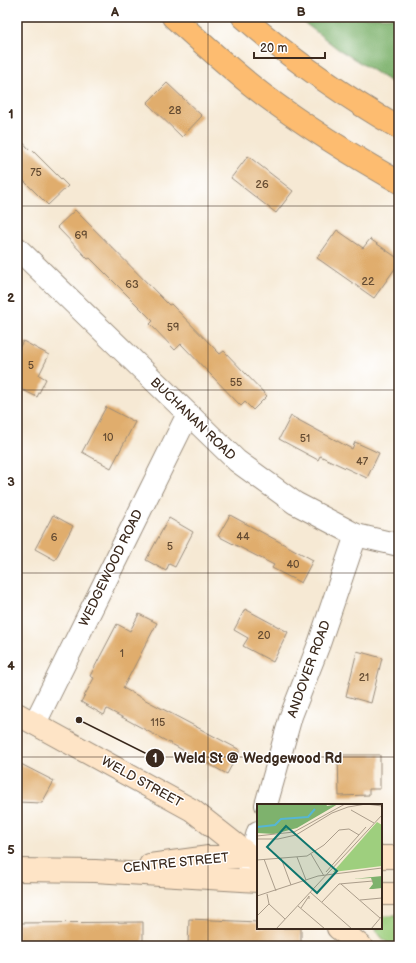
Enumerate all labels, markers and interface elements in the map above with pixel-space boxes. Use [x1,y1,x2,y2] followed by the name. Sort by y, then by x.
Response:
[110,4,119,20] text: A
[296,4,306,20] text: B
[254,34,325,60] scale bar
[260,41,287,56] text: 20 m
[169,104,181,117] house number: 28
[8,106,14,122] text: 1
[30,166,42,179] house number: 75
[255,178,269,191] house number: 26
[74,229,88,242] house number: 69
[362,275,375,288] house number: 22
[125,278,139,291] house number: 63
[7,290,15,306] text: 2
[167,321,179,334] house number: 59
[28,359,34,372] house number: 5
[147,374,239,464] street label: BUCHANAN ROAD
[230,376,242,389] house number: 55
[103,431,114,444] house number: 10
[300,432,310,445] house number: 51
[356,455,369,468] house number: 47
[7,474,15,490] text: 3
[76,507,146,629] street label: WEDGEWOOD ROAD
[236,530,250,543] house number: 44
[51,531,58,544] house number: 6
[167,540,173,553] house number: 5
[286,558,300,571] house number: 40
[284,618,334,720] street label: ANDOVER ROAD
[258,629,271,642] house number: 20
[120,647,124,660] house number: 1
[7,658,15,674] text: 4
[359,671,369,684] house number: 21
[151,716,165,729] house number: 115
[145,745,350,771] callout: Weld St @ Wedgewood Rd
[174,750,342,767] text: Weld St @ Wedgewood Rd
[152,751,158,766] text: 1
[99,753,186,811] street label: WELD STREET
[257,804,382,929] inset map
[7,842,15,858] text: 5
[122,849,230,877] street label: CENTRE STREET

